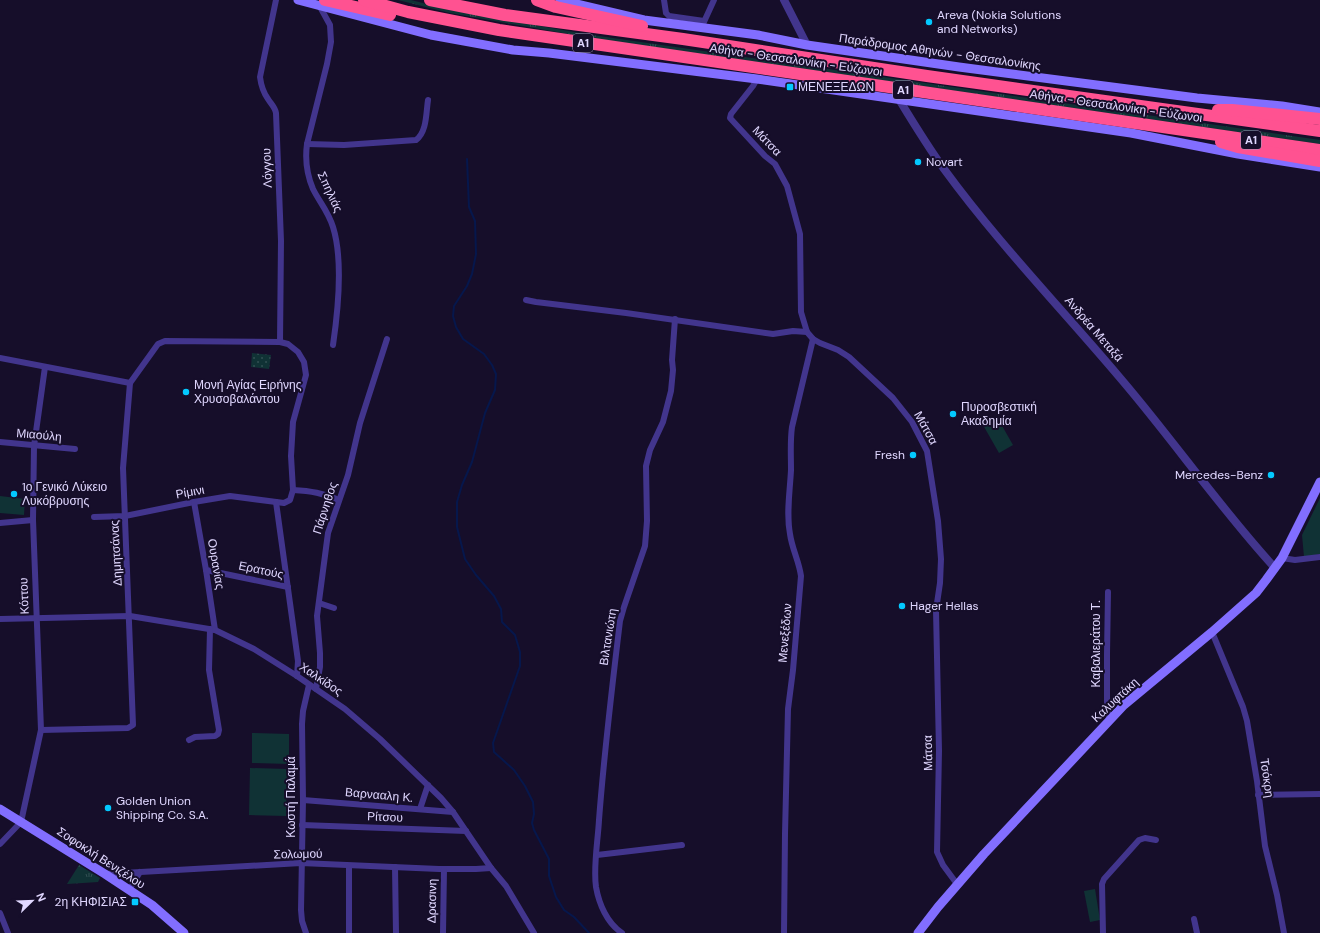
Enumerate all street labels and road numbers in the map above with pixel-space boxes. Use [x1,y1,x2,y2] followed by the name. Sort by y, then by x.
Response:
[838,30,1042,74] street label: Παράδρομος Αθηνών - Θεσσαλονίκης
[573,34,593,52] road number: Α1
[709,40,884,80] street label: Αθήνα - Θεσσαλονίκη - Εύζωνοι
[893,81,913,99] road number: Α1
[1029,86,1204,126] street label: Αθήνα - Θεσσαλονίκη - Εύζωνοι
[749,123,785,159] street label: Μάτσα
[1241,131,1261,149] road number: Α1
[258,148,276,188] street label: Λόγγου
[314,169,346,215] street label: Σπηλιάς
[1061,293,1127,365] street label: Ανδρέα Μεταξά
[910,408,942,448] street label: Μάτσα
[16,425,62,445] street label: Μιαούλη
[309,480,341,536] street label: Πάρνηθος
[174,482,206,502] street label: Ρίμινι
[106,519,126,586] street label: Δημητσάνας
[204,537,228,591] street label: Ουρανίας
[237,557,285,583] street label: Ερατούς
[15,577,33,615] street label: Κόττου
[1088,600,1104,688] street label: Καβαλιεράτου Τ.
[774,603,796,663] street label: Μενεξέδων
[596,607,620,667] street label: Βιλτανιώτη
[296,659,346,699] street label: Χαλκίδος
[1088,674,1142,726] street label: Καλυφτάκη
[920,735,936,771] street label: Μάτσα
[283,756,299,838] street label: Κωστή Παλαμά
[1256,757,1278,799] street label: Τσόκρη
[344,784,414,806] street label: Βαρνααλη Κ.
[367,808,403,826] street label: Ρίτσου
[54,823,148,893] street label: Σοφοκλή Βενιζέλου
[273,846,323,862] street label: Σολωμού
[424,879,440,923] street label: Δρασινη

